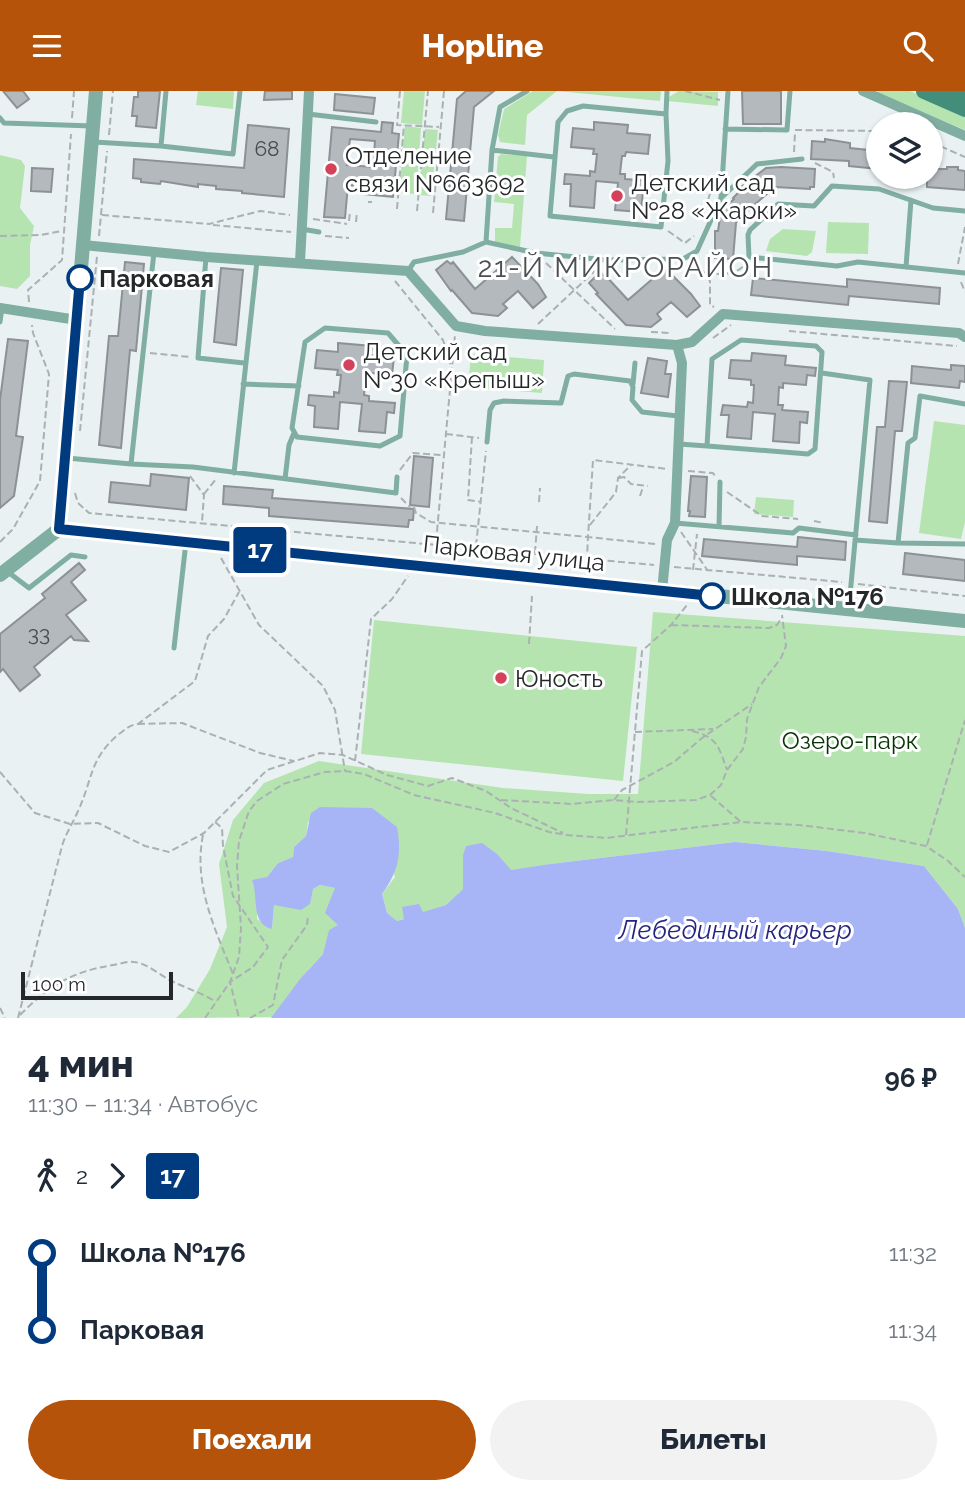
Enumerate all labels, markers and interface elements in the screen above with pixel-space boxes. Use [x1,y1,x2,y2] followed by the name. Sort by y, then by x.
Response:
[28,27,66,65] icon: menu
[422,27,543,64] text: Hopline
[899,27,937,65] icon: search
[866,112,943,189] map controls
[866,112,943,189] button: layers
[254,136,280,161] house number: 68
[345,141,525,198] place label: Отделение связи №663692
[323,161,339,177] marker: Отделение связи №663692
[631,168,797,225] place label: Детский сад №28 «Жарки»
[609,188,625,204] marker: Детский сад №28 «Жарки»
[478,251,774,284] district label: 21-Й МИКРОРАЙОН
[99,264,214,293] place label: Парковая
[67,265,93,291] marker: Парковая
[363,337,545,394] place label: Детский сад №30 «Крепыш»
[341,357,357,373] marker: Детский сад №30 «Крепыш»
[229,527,292,573] line badge: 17
[422,529,606,577] street label: Парковая улица
[247,535,273,564] text: 17
[731,582,884,611] place label: Школа №176
[699,583,725,609] marker: Школа №176
[28,621,50,646] house number: 33
[515,664,603,693] place label: Юность
[493,670,509,686] marker: Юность
[782,726,918,755] park label: Озеро-парк
[617,915,852,945] water label: Лебединый карьер
[21,969,173,1001] scale bar
[32,973,86,995] text: 100 m
[28,1041,134,1086] text: 4 мин
[885,1063,937,1093] text: 96 ₽
[28,1090,258,1117] text: 11:30 – 11:34 · Автобус
[28,1157,66,1195] icon: walk
[98,1157,136,1195] icon: forward
[160,1161,185,1190] text: 17
[76,1162,88,1189] text: 2
[80,1238,246,1268] text: Школа №176
[889,1239,937,1266] text: 11:32
[80,1315,204,1345] text: Парковая
[888,1316,937,1343] text: 11:34
[28,1400,476,1480] button: Поехали
[490,1400,937,1480] button: Билеты

